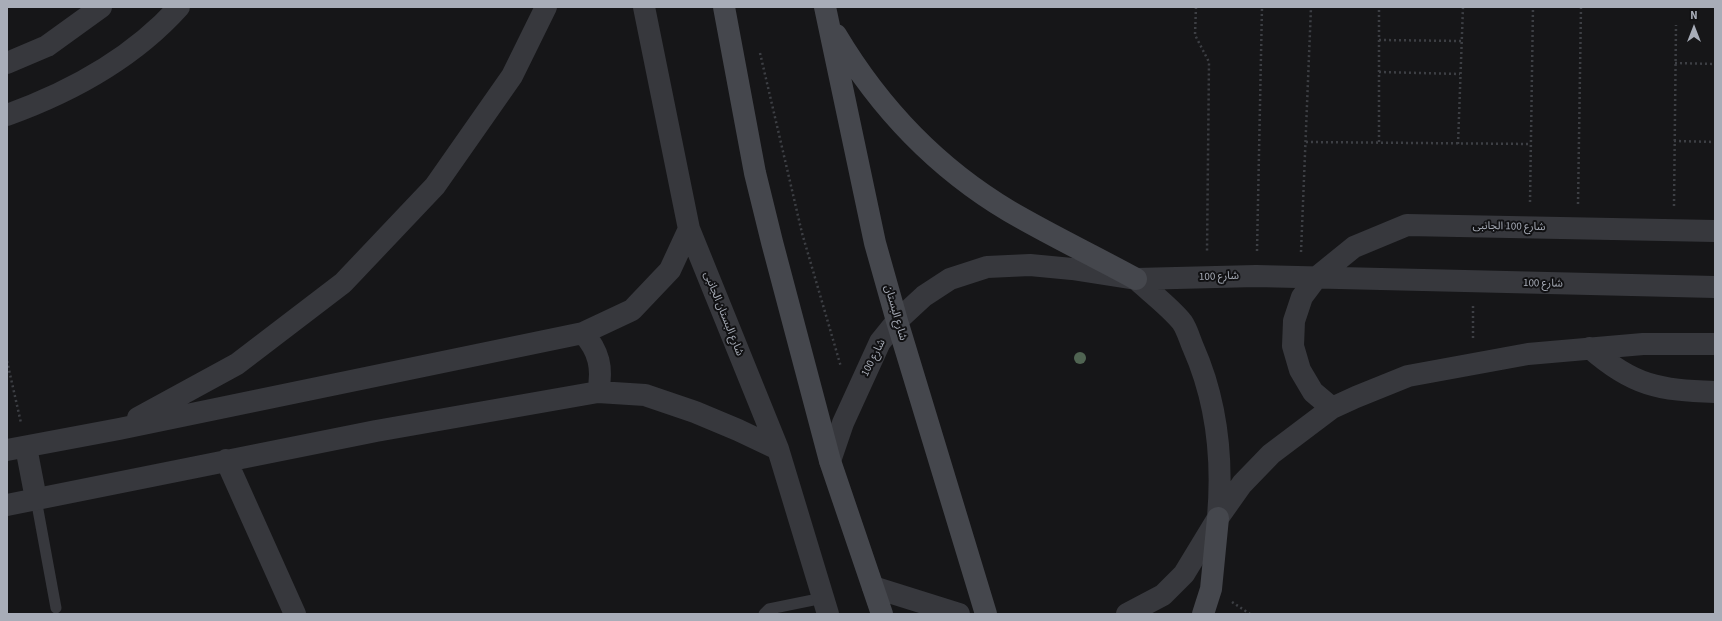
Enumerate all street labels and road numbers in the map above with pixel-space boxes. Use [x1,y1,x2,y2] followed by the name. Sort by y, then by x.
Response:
[1473,220,1545,234] street label: شارع 100 الجانبى
[700,270,746,358] street label: شارع البستان الجانبى
[1199,270,1239,284] street label: شارع 100
[1523,277,1563,291] street label: شارع 100
[881,284,909,342] street label: شارع البستان
[859,337,889,379] street label: شارع 100

